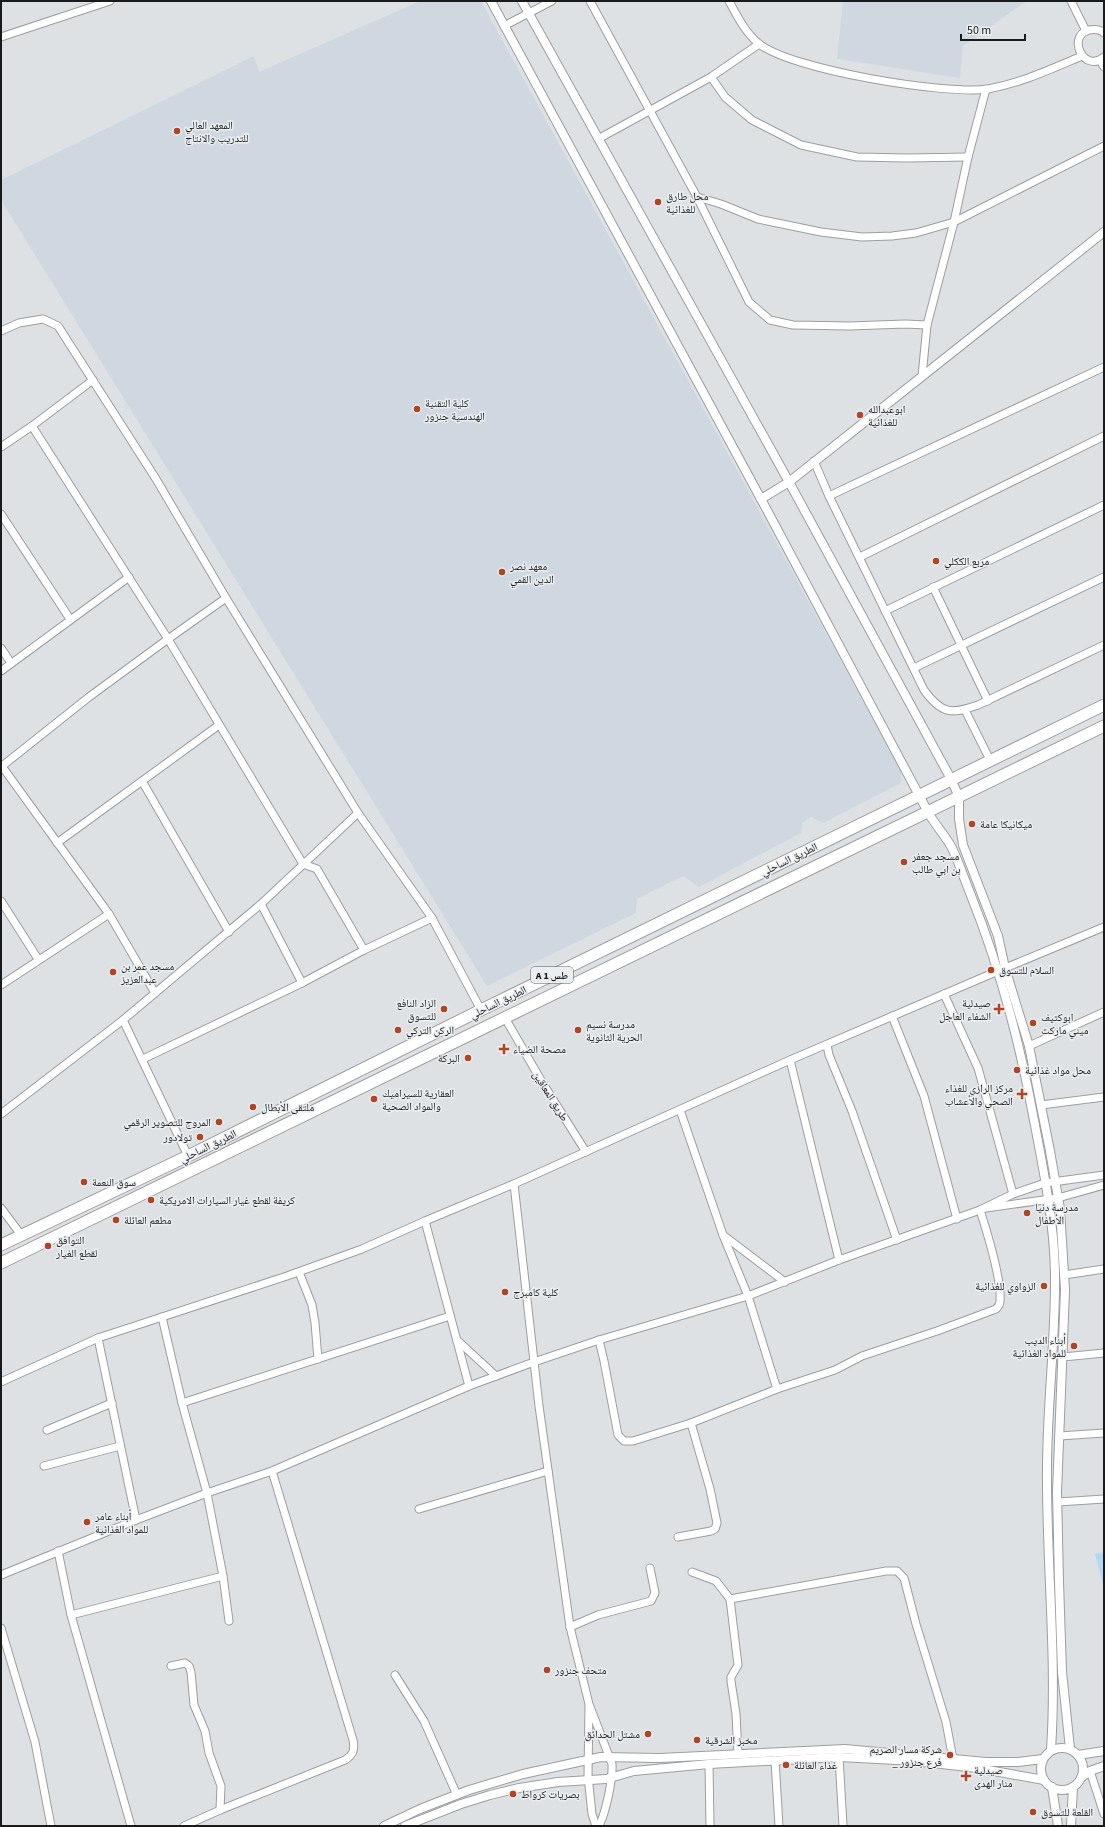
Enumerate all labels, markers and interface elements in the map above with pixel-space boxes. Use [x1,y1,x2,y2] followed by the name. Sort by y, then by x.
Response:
[961,16,1025,42] scale bar
[967,22,991,39] text: 50 m
[185,118,249,146] place label: المعهد العالي للتدريب والانتاج
[172,126,182,136] marker: المعهد العالي للتدريب والانتاج
[666,189,708,217] place label: محل طارق للغذائية
[653,197,663,207] marker: محل طارق للغذائية
[424,396,485,424] place label: كلية التقنية الهندسية جنزور
[868,402,905,430] place label: ابوعبدالله للغذائية
[412,404,422,414] marker: كلية التقنية الهندسية جنزور
[855,410,865,420] marker: ابوعبدالله للغذائية
[944,554,989,570] place label: مربع الككلي
[931,556,941,566] marker: مربع الككلي
[509,559,554,588] place label: معهد نصر الدين القمي
[497,567,507,577] marker: معهد نصر الدين القمي
[980,817,1032,832] place label: ميكانيكا عامة
[967,819,977,829] marker: ميكانيكا عامة
[758,839,821,880] street label: الطريق الساحلي
[911,849,960,878] place label: مسجد جعفر بن ابي طالب
[899,857,909,867] marker: مسجد جعفر بن ابي طالب
[120,959,174,987] place label: مسجد عمر بن عبدالعزيز
[999,963,1054,978] place label: السلام للتسوق
[986,965,996,975] marker: السلام للتسوق
[108,967,118,977] marker: مسجد عمر بن عبدالعزيز
[531,967,573,983] road number: A 1 طس
[467,982,530,1023] street label: الطريق الساحلي
[396,996,436,1024] place label: الزاد النافع للتسوق
[939,996,991,1024] place label: صيدلية الشفاء العاجل
[439,1004,449,1014] marker: الزاد النافع للتسوق
[994,1004,1004,1014] marker: صيدلية الشفاء العاجل
[1041,1010,1089,1039] place label: ابوكتيف ميني ماركت
[586,1017,642,1045] place label: مدرسة نسيم الحرية الثانوية
[1028,1018,1038,1028] marker: ابوكتيف ميني ماركت
[406,1023,454,1039] place label: الركن التركي
[393,1025,403,1035] marker: الركن التركي
[573,1025,583,1035] marker: مدرسة نسيم الحرية الثانوية
[513,1042,566,1057] place label: مصحة الضياء
[498,1043,510,1055] marker: مصحة الضياء
[438,1051,460,1066] place label: البركة
[463,1053,473,1063] marker: البركة
[1025,1063,1091,1078] place label: محل مواد غذائية
[1012,1065,1022,1075] marker: محل مواد غذائية
[529,1068,572,1124] street label: طريق المعاقين
[945,1081,1013,1110] place label: مركز الرازي للغذاء الصحي والأعشاب
[382,1086,454,1114] place label: العقارية للسيراميك والمواد الصحية
[1016,1088,1028,1100] marker: مركز الرازي للغذاء الصحي والأعشاب
[369,1094,379,1104] marker: العقارية للسيراميك والمواد الصحية
[261,1100,314,1115] place label: ملتقى الأبطال
[248,1102,258,1112] marker: ملتقى الأبطال
[123,1115,211,1131] place label: المروج للتصوير الرقمي
[214,1117,224,1127] marker: المروج للتصوير الرقمي
[177,1126,240,1167] street label: الطريق الساحلي
[162,1130,193,1145] place label: تولادور
[195,1132,205,1142] marker: تولادور
[92,1175,136,1190] place label: سوق النعمة
[79,1177,89,1187] marker: سوق النعمة
[159,1193,295,1208] place label: كريفة لقطع غيار السيارات الامريكية
[146,1195,156,1205] marker: كريفة لقطع غيار السيارات الامريكية
[1035,1200,1078,1228] place label: مدرسة دنيا الأطفال
[1022,1208,1032,1218] marker: مدرسة دنيا الأطفال
[124,1213,171,1228] place label: مطعم العائلة
[111,1215,121,1225] marker: مطعم العائلة
[55,1233,97,1261] place label: التوافق لقطع الغيار
[43,1241,53,1251] marker: التوافق لقطع الغيار
[975,1279,1036,1295] place label: الزواوي للغذائية
[1039,1281,1049,1291] marker: الزواوي للغذائية
[513,1285,559,1300] place label: كلية كامبرج
[500,1287,510,1297] marker: كلية كامبرج
[1013,1333,1066,1361] place label: أبناء الديب للمواد الغذائية
[1069,1341,1079,1351] marker: أبناء الديب للمواد الغذائية
[94,1509,148,1537] place label: أبناء عامر للمواد الغذائية
[82,1517,92,1527] marker: أبناء عامر للمواد الغذائية
[554,1663,607,1678] place label: متحف جنزور
[542,1665,552,1675] marker: متحف جنزور
[585,1727,640,1742] place label: مشتل الحدائق
[643,1729,653,1739] marker: مشتل الحدائق
[705,1733,757,1748] place label: مخبز الشرقية
[692,1735,702,1745] marker: مخبز الشرقية
[870,1742,942,1770] place label: شركة مسار الصريم _ فرع جنزور
[945,1750,955,1760] marker: شركة مسار الصريم _ فرع جنزور
[794,1758,838,1773] place label: غذاء العائلة
[781,1760,791,1770] marker: غذاء العائلة
[974,1763,1013,1791] place label: صيدلية منار الهدى
[961,1771,971,1781] marker: صيدلية منار الهدى
[521,1787,580,1802] place label: بصريات كرواط
[508,1789,518,1799] marker: بصريات كرواط
[1041,1805,1093,1820] place label: القلعة للتسوق
[1028,1807,1038,1817] marker: القلعة للتسوق

